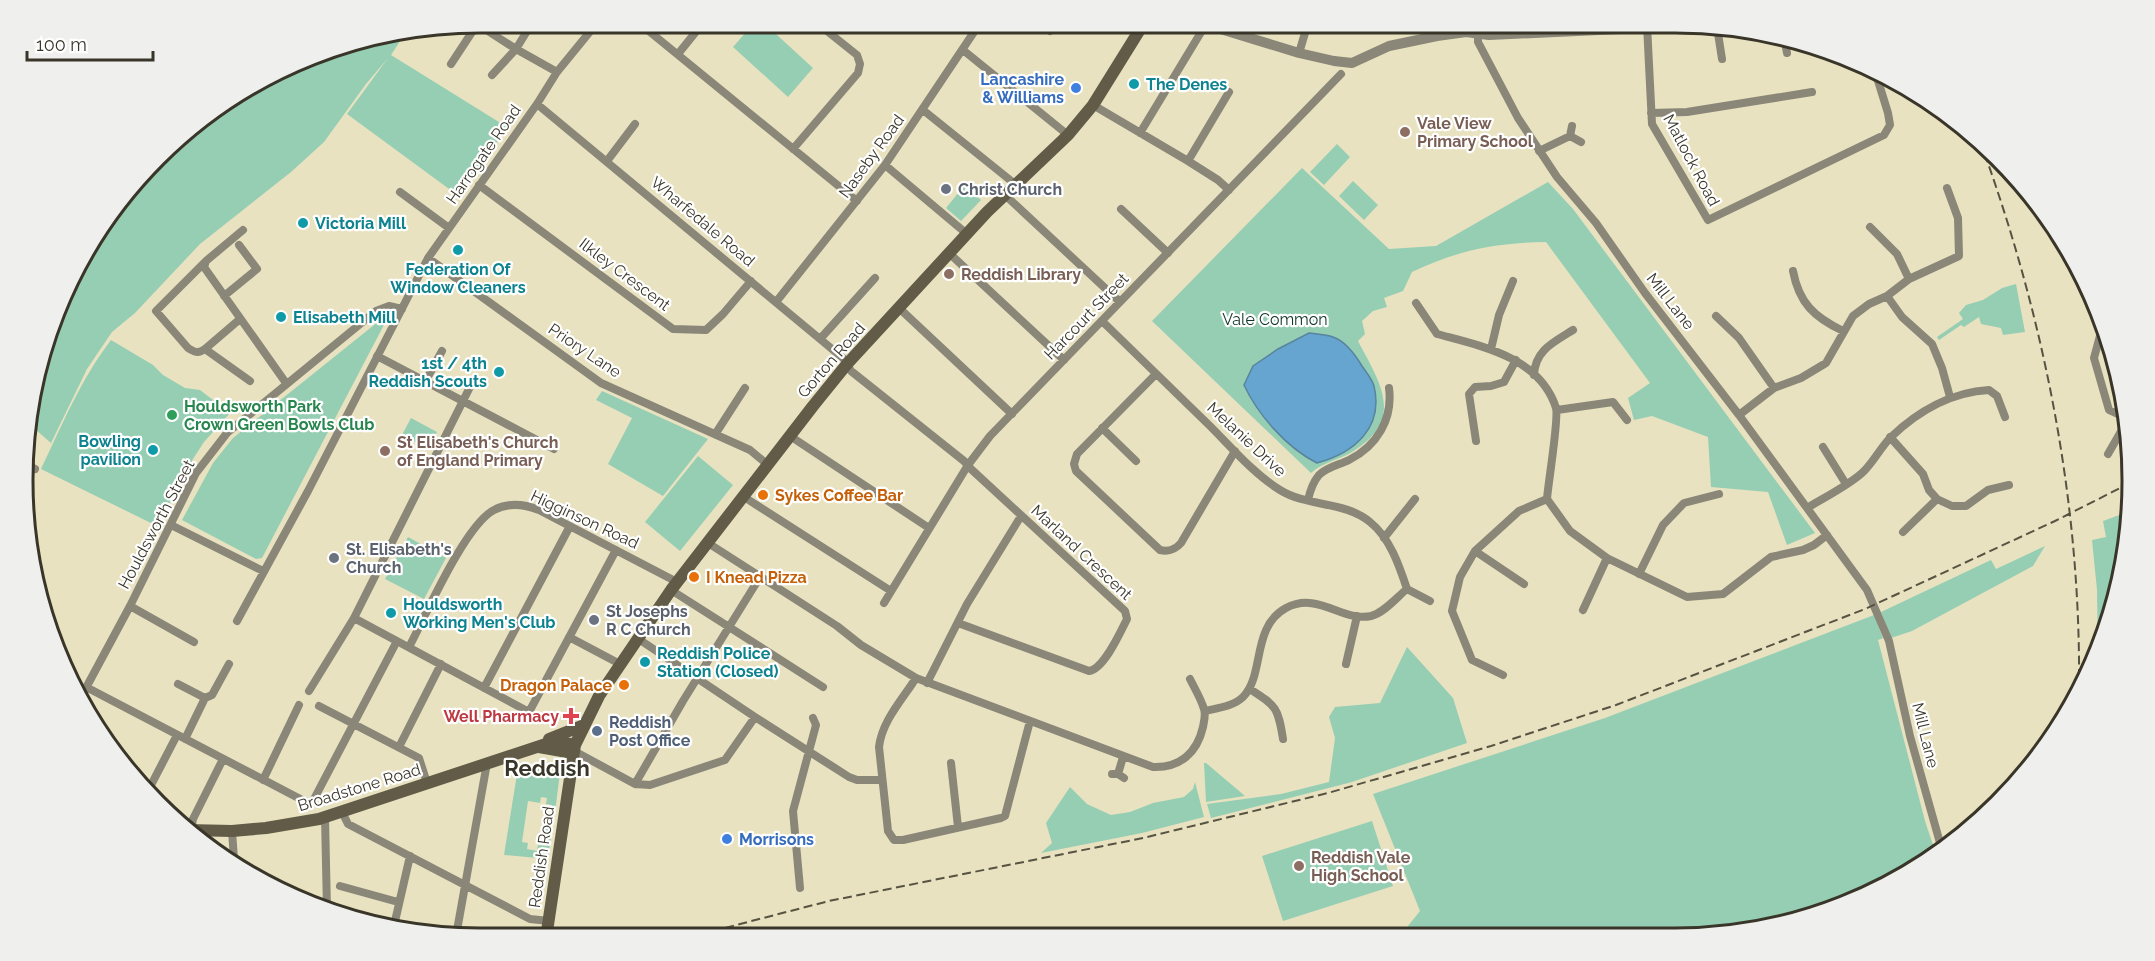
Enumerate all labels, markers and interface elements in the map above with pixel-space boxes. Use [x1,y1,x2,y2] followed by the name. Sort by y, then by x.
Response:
[27,24,153,62] scale bar
[36,34,87,55] text: 100 m
[980,70,1064,107] place label: Lancashire & Williams
[1146,75,1227,94] place label: The Denes
[1127,77,1141,91] marker: The Denes
[1069,81,1083,95] marker: Lancashire & Williams
[442,101,525,207] street label: Harrogate Road
[835,111,908,202] street label: Naseby Road
[1659,111,1724,210] street label: Matlock Road
[1417,114,1534,151] place label: Vale View Primary School
[1398,125,1412,139] marker: Vale View Primary School
[647,172,758,270] street label: Wharfedale Road
[958,180,1062,199] place label: Christ Church
[939,182,953,196] marker: Christ Church
[315,214,407,233] place label: Victoria Mill
[296,216,310,230] marker: Victoria Mill
[576,234,674,315] street label: Ilkley Crescent
[451,243,465,257] marker: Federation Of Window Cleaners
[390,260,526,297] place label: Federation Of Window Cleaners
[961,265,1081,284] place label: Reddish Library
[942,267,956,281] marker: Reddish Library
[1040,269,1133,364] street label: Harcourt Street
[1643,269,1699,333] street label: Mill Lane
[293,308,397,327] place label: Elisabeth Mill
[274,310,288,324] marker: Elisabeth Mill
[1222,310,1328,329] park label: Vale Common
[545,319,625,382] street label: Priory Lane
[794,319,869,402] street label: Gorton Road
[369,354,487,391] place label: 1st / 4th Reddish Scouts
[492,365,506,379] marker: 1st / 4th Reddish Scouts
[184,397,374,434] place label: Houldsworth Park Crown Green Bowls Club
[1203,398,1290,481] street label: Melanie Drive
[165,408,179,422] marker: Houldsworth Park Crown Green Bowls Club
[78,432,141,469] place label: Bowling pavilion
[397,433,558,470] place label: St Elisabeth's Church of England Primary
[146,443,160,457] marker: Bowling pavilion
[378,444,392,458] marker: St Elisabeth's Church of England Primary
[114,456,199,592] street label: Houldsworth Street
[528,486,642,553] street label: Higginson Road
[775,486,903,505] place label: Sykes Coffee Bar
[756,488,770,502] marker: Sykes Coffee Bar
[1027,501,1136,604] street label: Marland Crescent
[346,540,452,577] place label: St. Elisabeth's Church
[327,551,341,565] marker: St. Elisabeth's Church
[706,568,807,587] place label: I Knead Pizza
[687,570,701,584] marker: I Knead Pizza
[403,595,555,632] place label: Houldsworth Working Men's Club
[606,602,691,639] place label: St Josephs R C Church
[384,606,398,620] marker: Houldsworth Working Men's Club
[587,613,601,627] marker: St Josephs R C Church
[657,644,778,681] place label: Reddish Police Station (Closed)
[638,655,652,669] marker: Reddish Police Station (Closed)
[500,676,612,695] place label: Dragon Palace
[617,678,631,692] marker: Dragon Palace
[1908,701,1943,770] street label: Mill Lane
[443,707,559,726] place label: Well Pharmacy
[564,709,578,723] marker: Well Pharmacy
[609,713,691,750] place label: Reddish Post Office
[590,724,604,738] marker: Reddish Post Office
[504,755,590,781] district label: Reddish
[295,760,423,815] street label: Broadstone Road
[525,805,558,909] street label: Reddish Road
[739,830,814,849] place label: Morrisons
[720,832,734,846] marker: Morrisons
[1311,848,1411,885] place label: Reddish Vale High School
[1292,859,1306,873] marker: Reddish Vale High School

